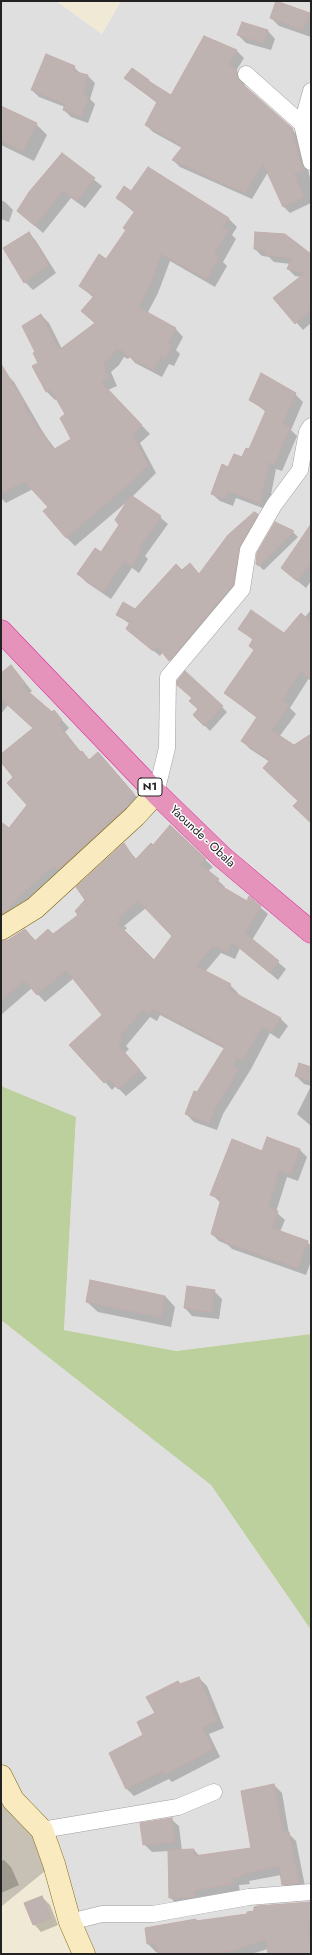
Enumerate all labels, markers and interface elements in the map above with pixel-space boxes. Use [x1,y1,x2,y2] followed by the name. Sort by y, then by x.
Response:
[138,778,162,796] road number: N1
[166,803,238,871] street label: Yaounde - Obala

